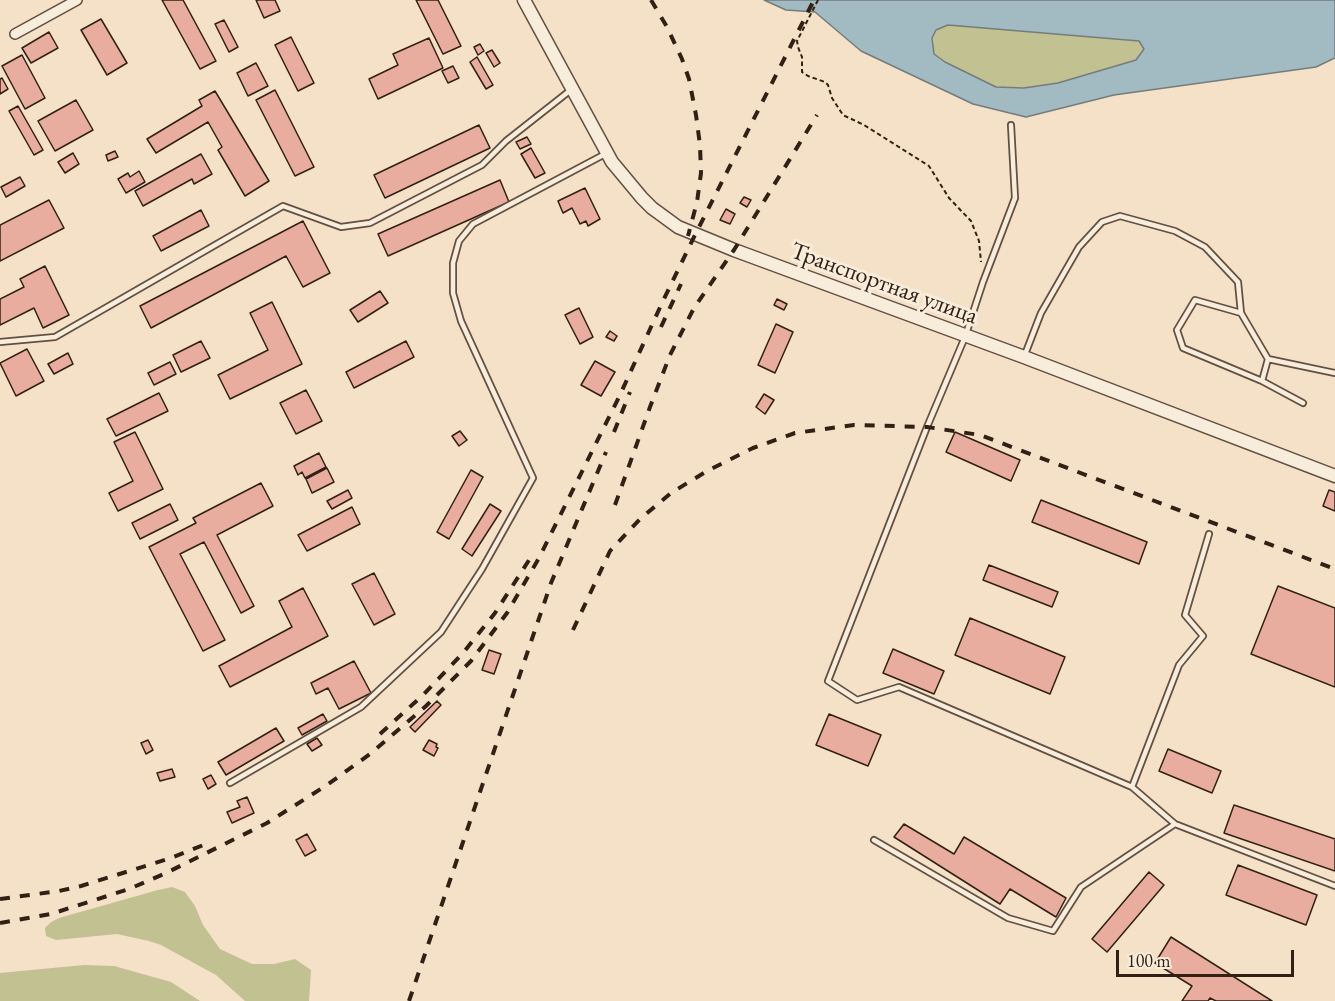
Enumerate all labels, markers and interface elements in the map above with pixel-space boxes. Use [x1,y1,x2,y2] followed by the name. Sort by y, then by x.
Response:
[786,237,982,331] street label: Транспортная улица
[1119,938,1298,976] scale bar
[1127,949,1171,972] text: 100 m

